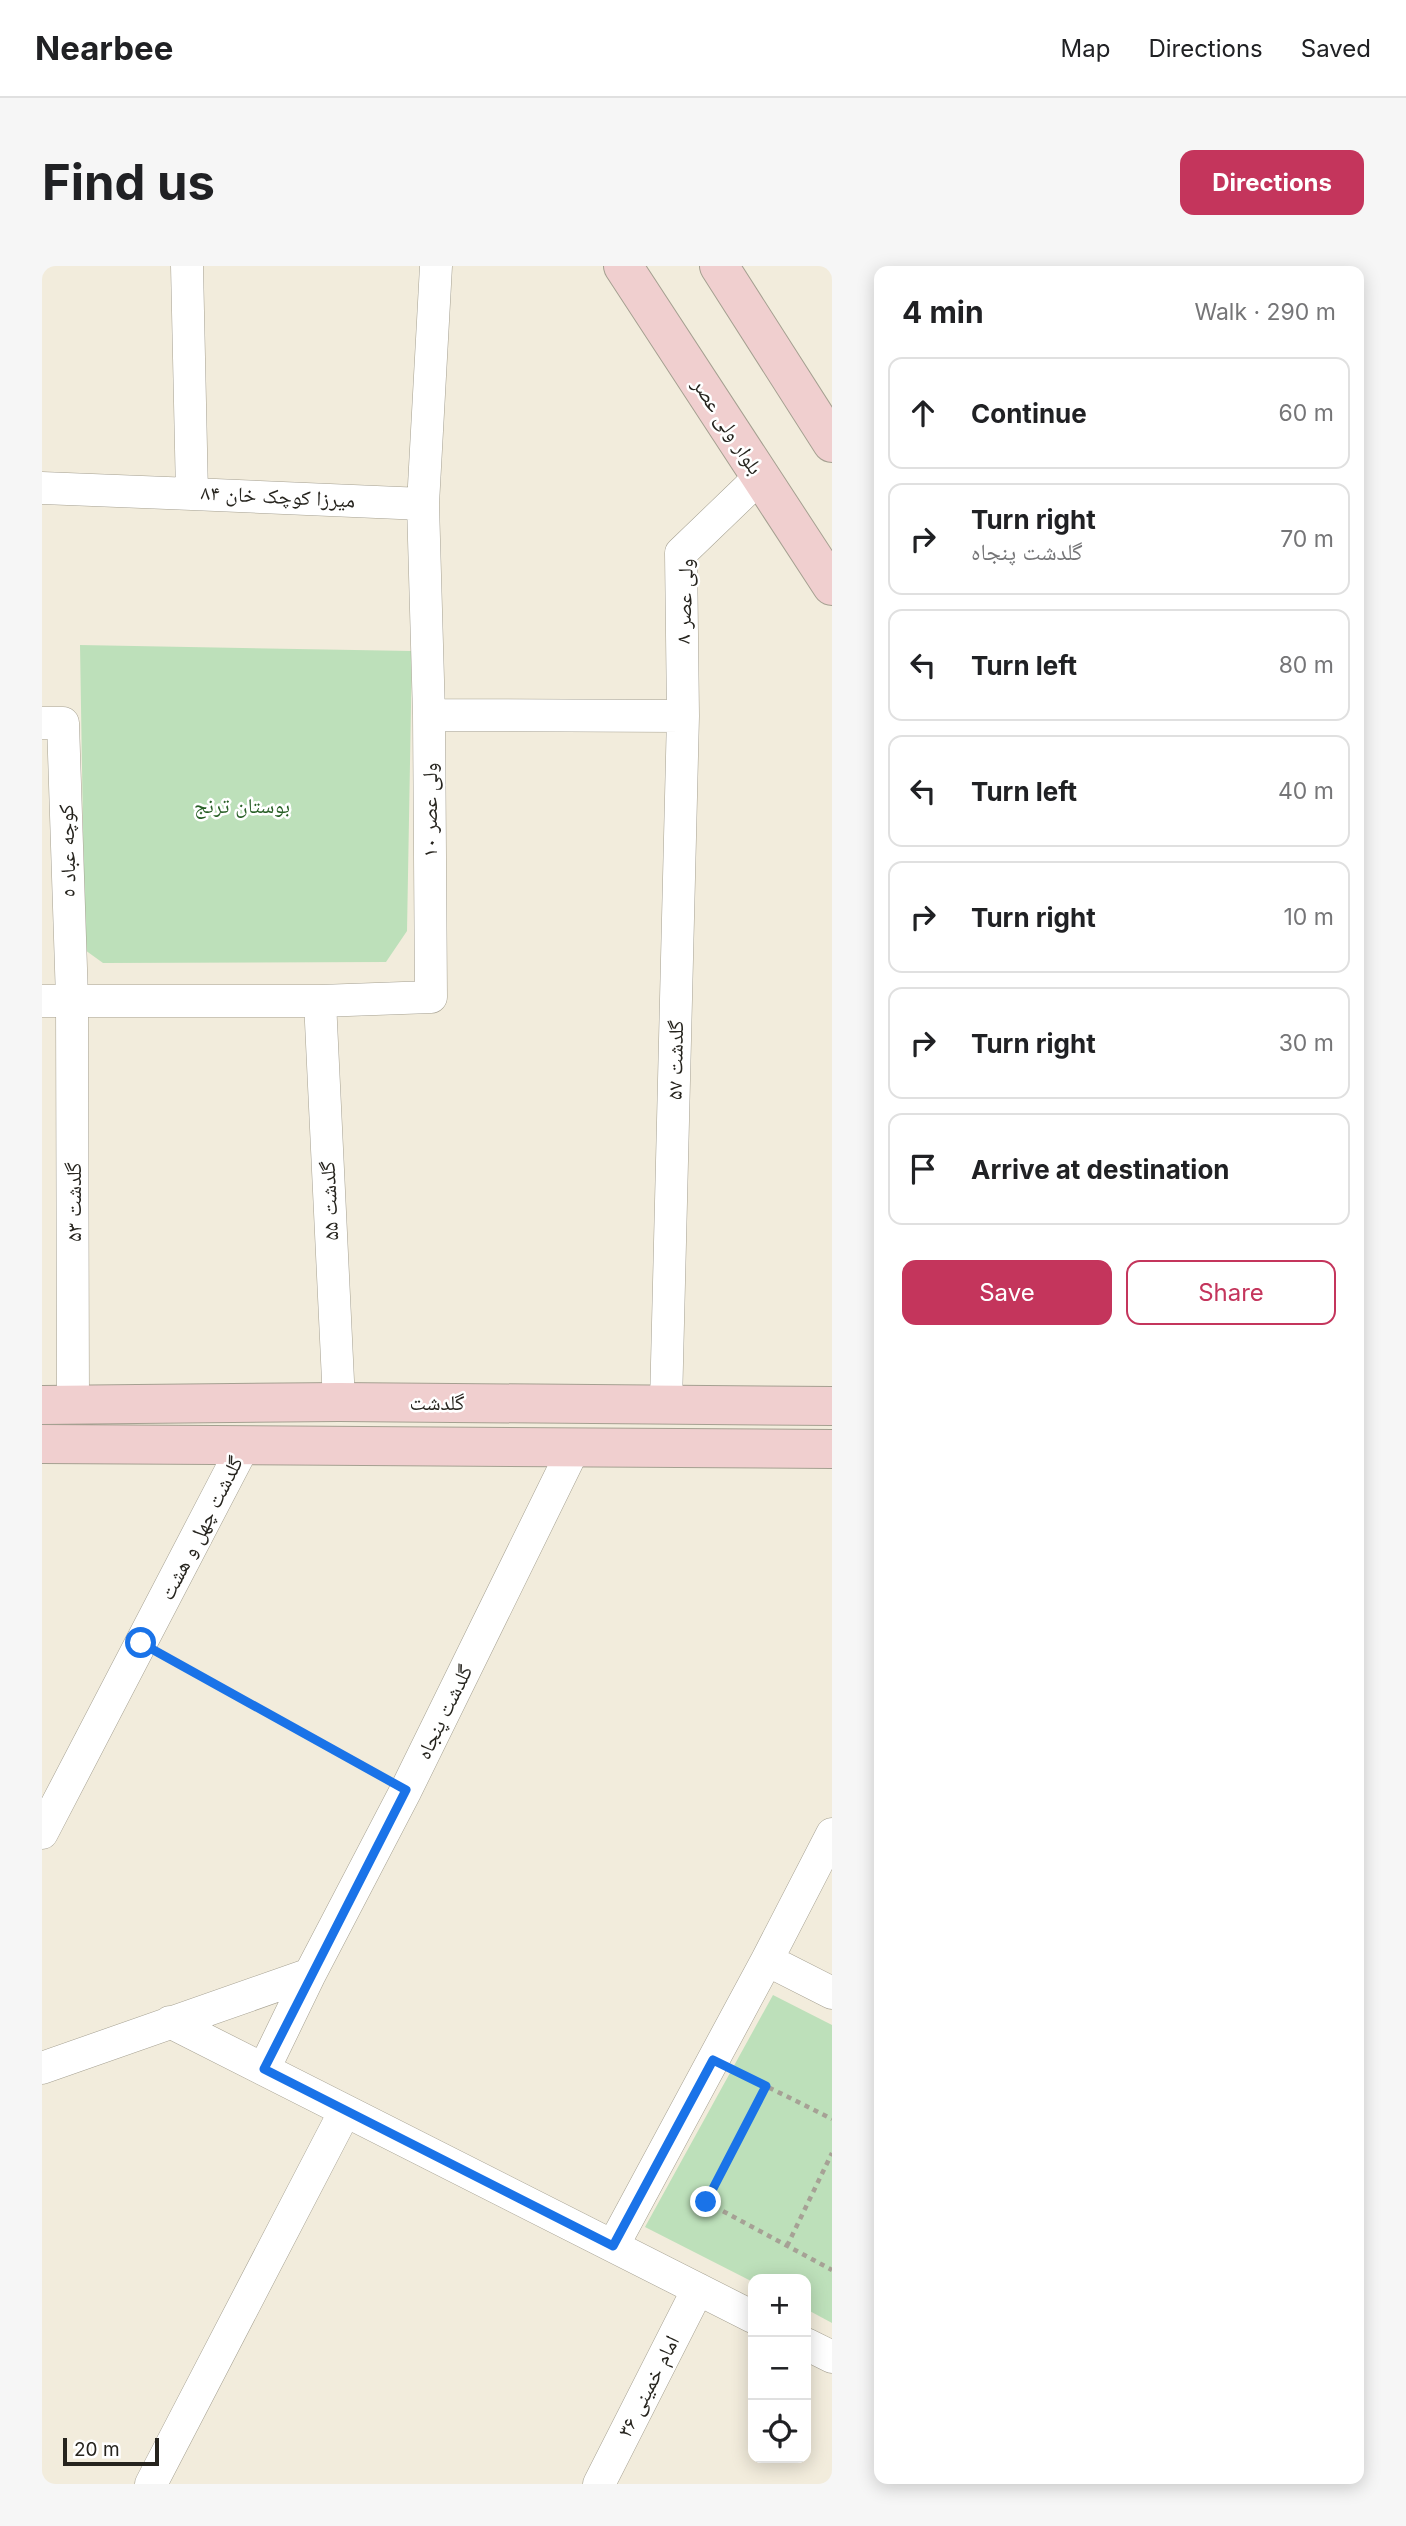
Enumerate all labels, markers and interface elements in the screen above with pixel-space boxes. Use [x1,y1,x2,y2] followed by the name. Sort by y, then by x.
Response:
[35,28,173,68] text: Nearbee
[1061,34,1110,63] text: Map
[1148,34,1263,63] text: Directions
[1301,34,1371,63] text: Saved
[1180,150,1364,215] button: Directions
[42,153,215,212] text: Find us
[902,294,984,330] text: 4 min
[1194,298,1336,326] text: Walk · 290 m
[686,372,768,479] street label: بلوار ولی عصر
[904,394,942,432] icon: ahead
[971,398,1087,429] text: Continue
[1279,399,1334,427] text: 60 m
[200,479,356,513] street label: میرزا کوچک خان ۸۴
[971,504,1096,535] text: Turn right
[904,520,942,558] icon: right
[1280,525,1334,553] text: 70 m
[971,538,1083,566] text: گلدشت پنجاه
[670,558,699,644] street label: ولی عصر ۸
[904,646,942,684] icon: left
[971,650,1077,681] text: Turn left
[1279,651,1334,679] text: 80 m
[417,763,443,857] street label: ولی عصر ۱۰
[904,772,942,810] icon: left
[971,776,1077,807] text: Turn left
[1278,777,1334,805] text: 40 m
[194,793,290,819] park label: بوستان ترنج
[53,804,81,898] street label: كوچه عباد ٥
[904,898,942,936] icon: right
[971,902,1096,933] text: Turn right
[1284,903,1334,931] text: 10 m
[662,1020,688,1100] street label: گلدشت ۵۷
[904,1024,942,1062] icon: right
[971,1028,1096,1059] text: Turn right
[1279,1029,1334,1057] text: 30 m
[904,1150,942,1188] icon: arrive
[971,1154,1230,1185] text: Arrive at destination
[314,1160,344,1241] street label: گلدشت ۵۵
[61,1162,86,1242] street label: گلدشت ۵۳
[902,1260,1112,1325] button: Save
[1126,1260,1336,1325] button: Share
[410,1390,465,1415] street label: گلدشت
[154,1452,249,1604] street label: گلدشت چهل و هشت
[125,1627,156,1658] route start
[410,1660,478,1763] street label: گلدشت پنجاه
[690,2186,721,2217] route end
[748,2274,811,2463] map controls
[748,2274,811,2337] button: +
[612,2331,686,2442] street label: امام خمینی ۳۶
[748,2337,811,2400] button: −
[748,2400,811,2463] button: locate
[63,2435,159,2467] scale bar
[74,2438,120,2461] text: 20 m

